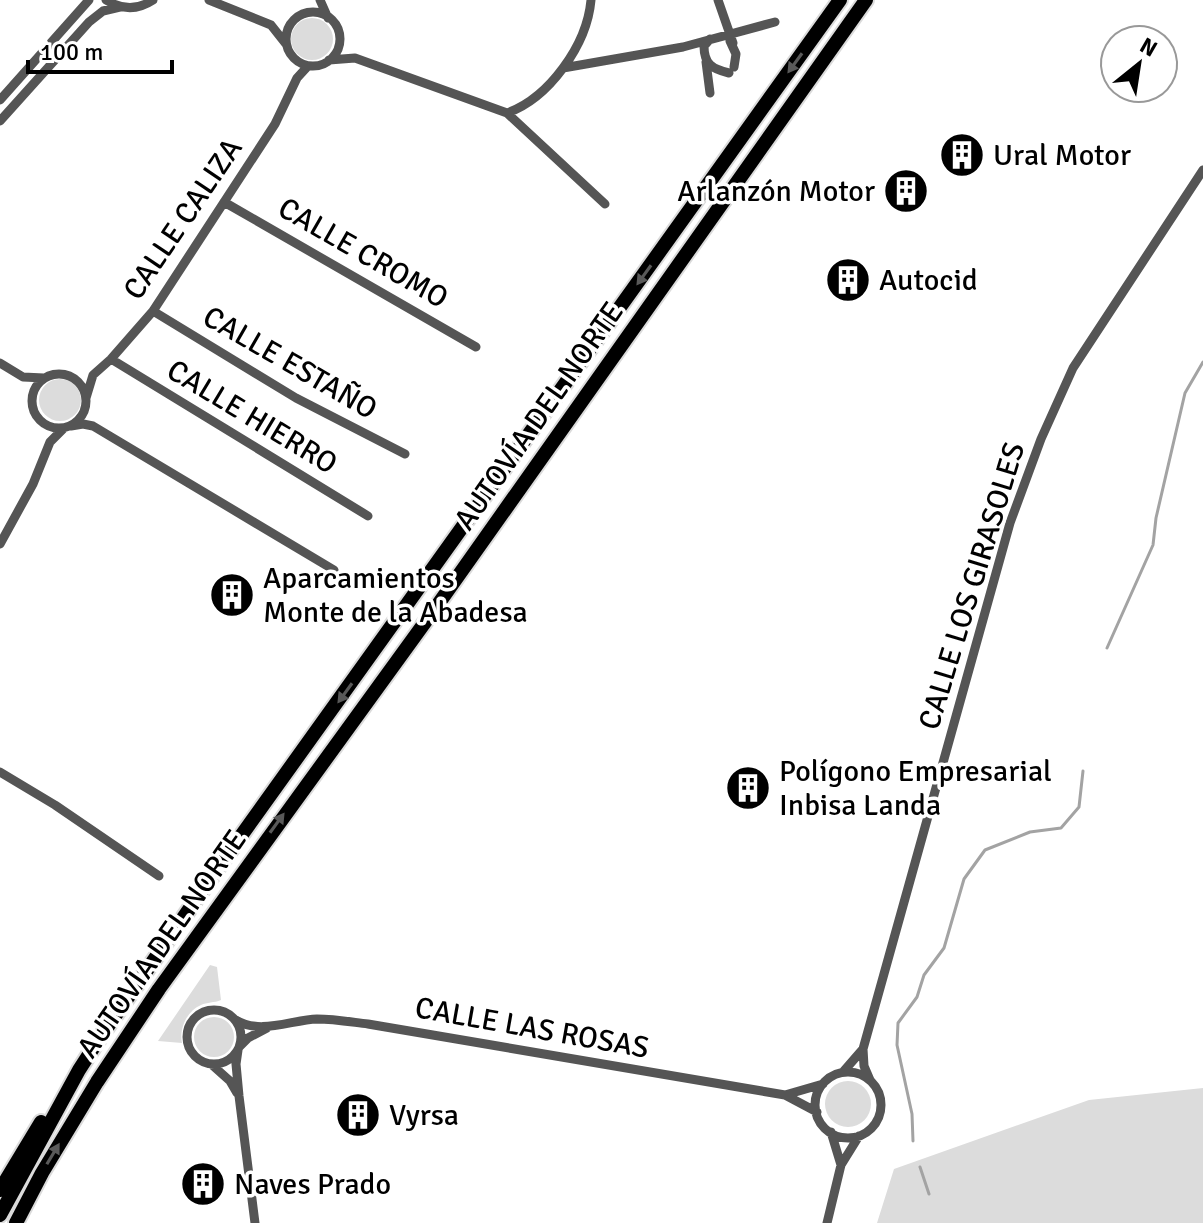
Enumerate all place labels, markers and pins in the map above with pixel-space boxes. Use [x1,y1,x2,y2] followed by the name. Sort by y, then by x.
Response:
[938,131,986,179] building icon: Ural Motor
[993,137,1131,174] place label: Ural Motor
[882,167,930,215] building icon: Arlanzón Motor
[677,173,875,210] place label: Arlanzón Motor
[824,256,872,304] building icon: Autocid
[879,262,978,299] place label: Autocid
[263,560,528,631] place label: Aparcamientos Monte de la Abadesa
[208,571,256,619] building icon: Aparcamientos Monte de la Abadesa
[779,753,1052,824] place label: Polígono Empresarial Inbisa Landa
[724,764,772,812] building icon: Polígono Empresarial Inbisa Landa
[334,1091,382,1139] building icon: Vyrsa
[389,1097,459,1134] place label: Vyrsa
[179,1160,227,1208] building icon: Naves Prado
[234,1166,391,1203] place label: Naves Prado

